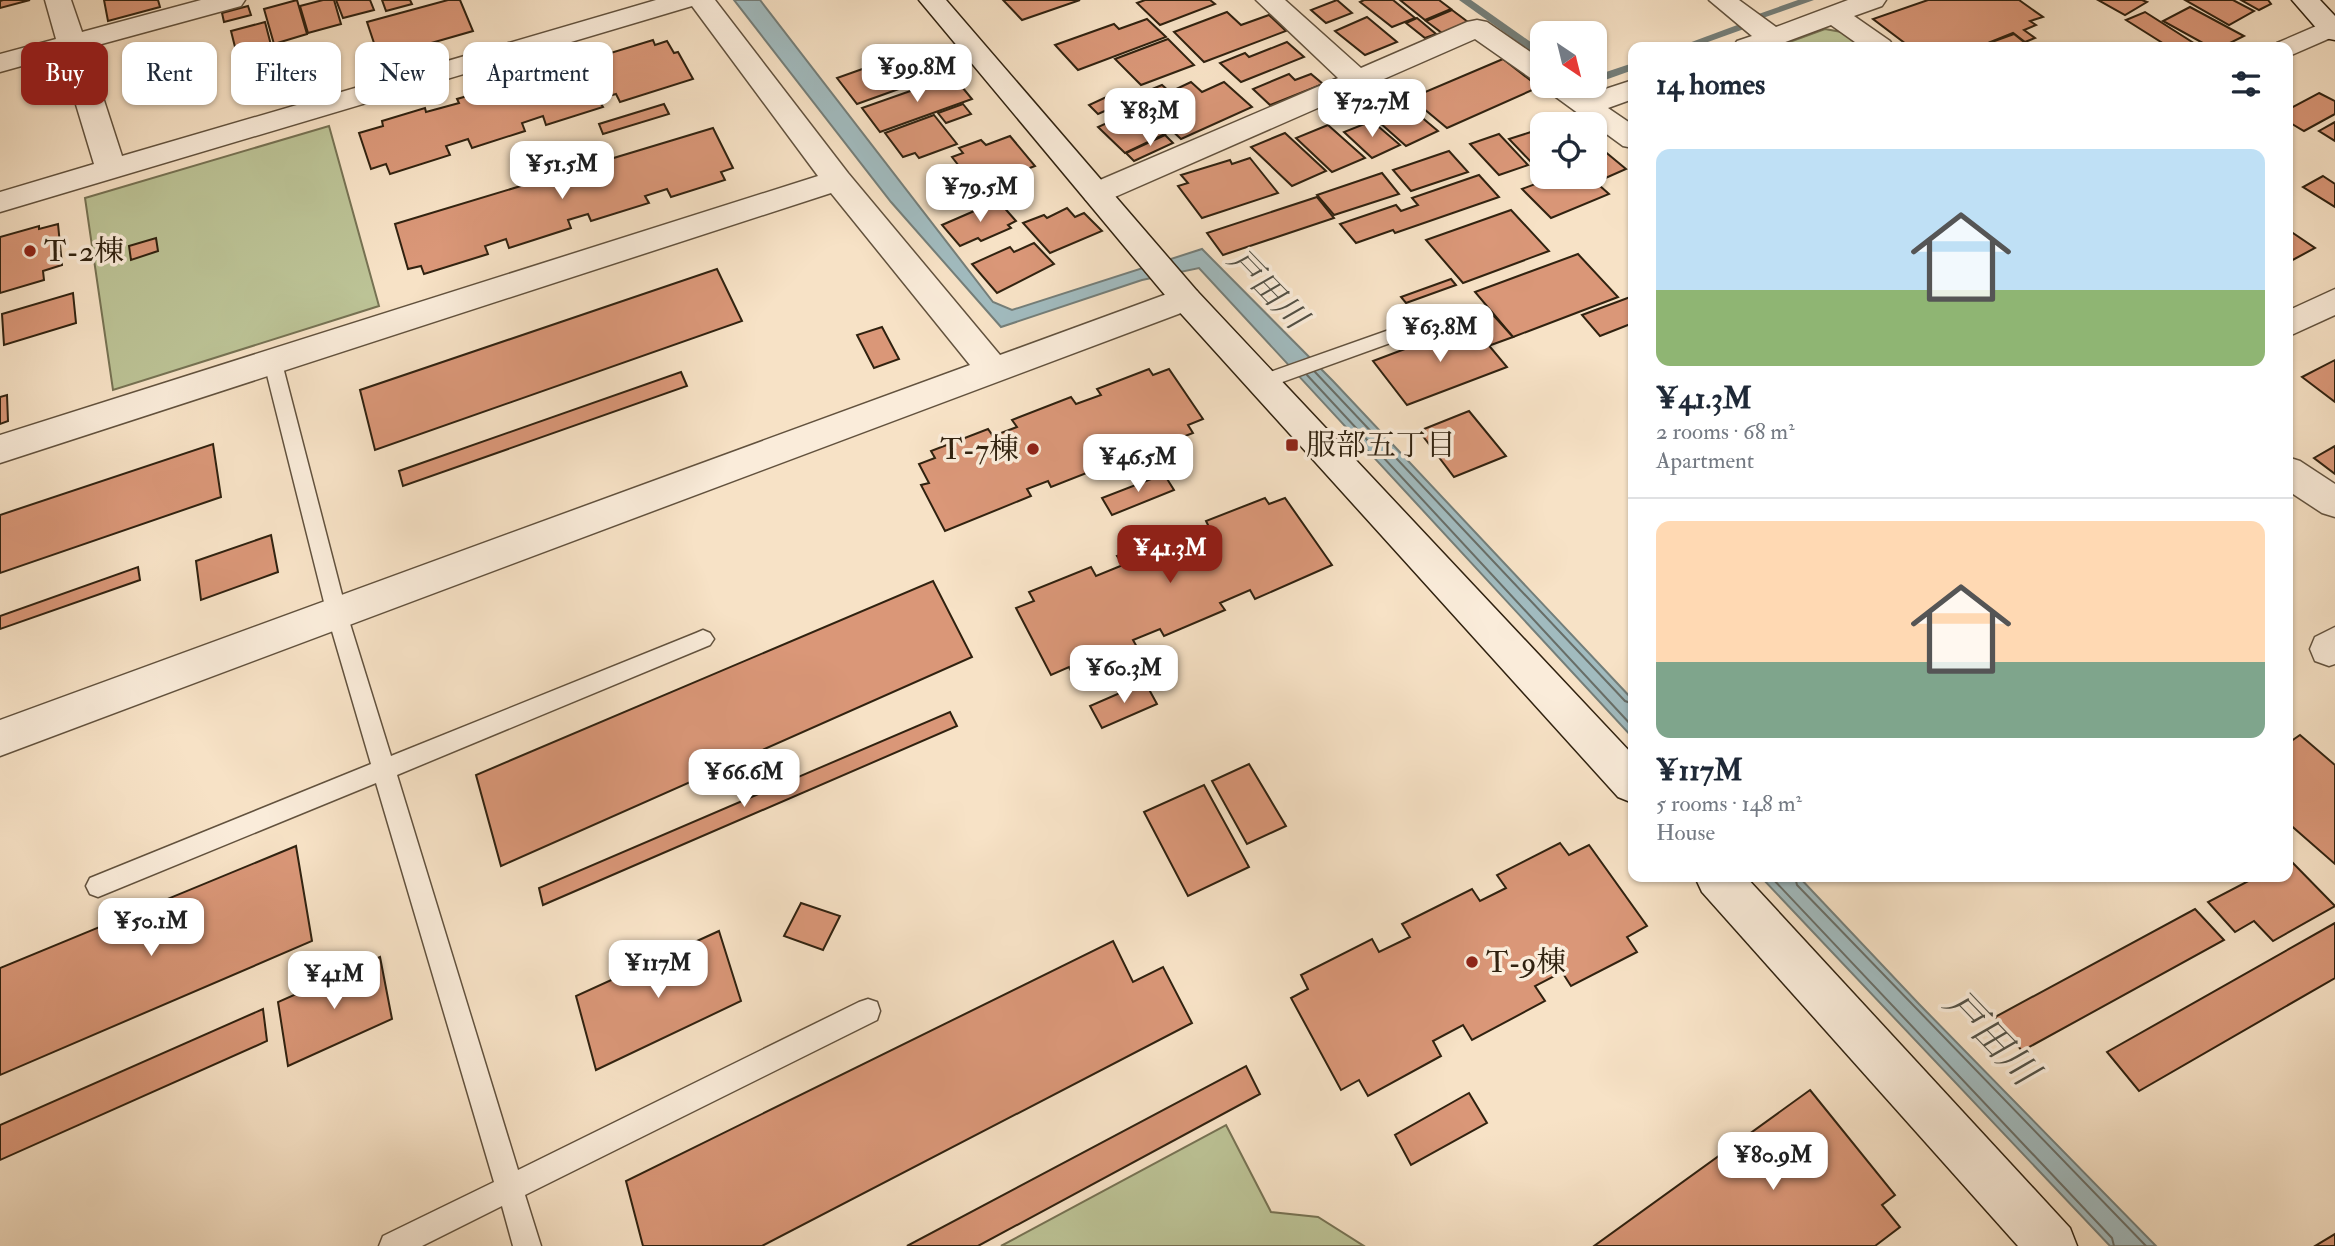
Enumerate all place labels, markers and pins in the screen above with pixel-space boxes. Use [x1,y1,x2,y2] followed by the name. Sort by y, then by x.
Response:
[860,44,974,104] pin: ¥99.8M
[1315,80,1429,139] pin: ¥72.7M
[1109,88,1191,148] pin: ¥83M
[505,142,619,201] pin: ¥51.5M
[923,164,1037,224] pin: ¥79.5M
[44,233,124,270] place label: T-2棟
[22,243,38,259] marker: T-2棟
[1383,304,1497,364] pin: ¥63.8M
[1306,427,1456,464] place label: 服部五丁目
[940,431,1019,468] place label: T-7棟
[1081,434,1195,494] pin: ¥46.5M
[1284,437,1300,453] marker: 服部五丁目
[1025,441,1041,457] marker: T-7棟
[1113,526,1227,585] pin: ¥41.3M
[1067,646,1181,705] pin: ¥60.3M
[687,750,801,809] pin: ¥66.6M
[94,898,208,958] pin: ¥50.1M
[609,940,707,1000] pin: ¥117M
[1486,944,1566,981] place label: T-9棟
[293,951,375,1011] pin: ¥41M
[1464,954,1480,970] marker: T-9棟
[1716,1132,1830,1192] pin: ¥80.9M

